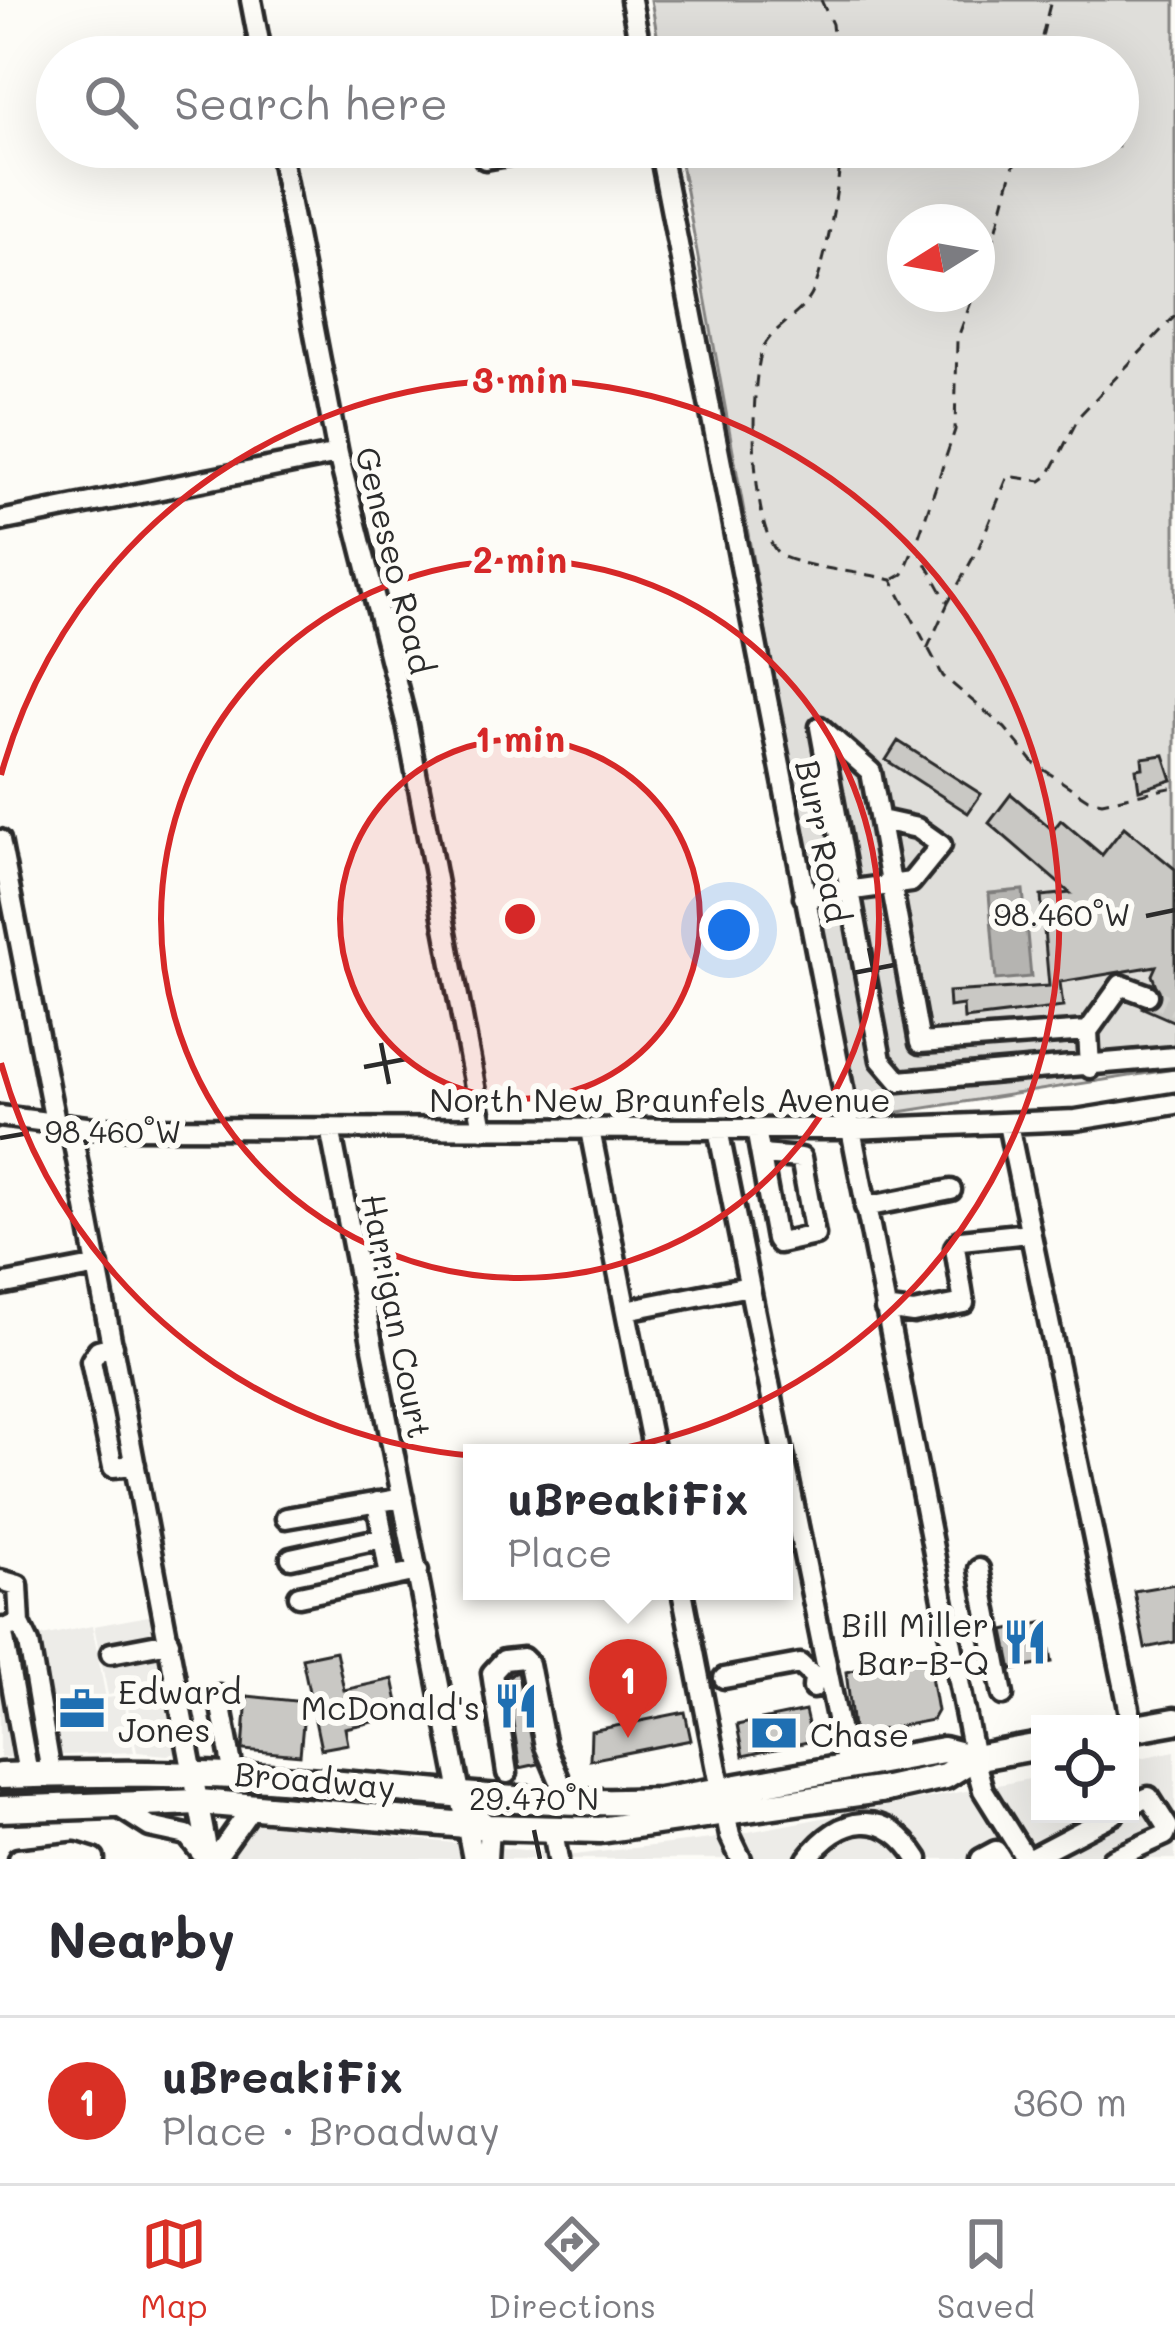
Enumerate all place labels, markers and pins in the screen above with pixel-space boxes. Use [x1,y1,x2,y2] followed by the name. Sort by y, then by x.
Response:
[499,898,541,940] centre of rings
[841,1602,989,1683] place label: Bill Miller Bar-B-Q
[1000,1617,1050,1667] restaurant icon: Bill Miller Bar-B-Q
[589,1639,667,1738] pin: 1
[118,1669,242,1750] place label: Edward Jones
[491,1681,541,1731] restaurant icon: McDonald's
[57,1684,107,1734] office icon: Edward Jones
[301,1685,480,1728] place label: McDonald's
[749,1708,799,1758] bank icon: Chase
[810,1712,909,1755] place label: Chase

